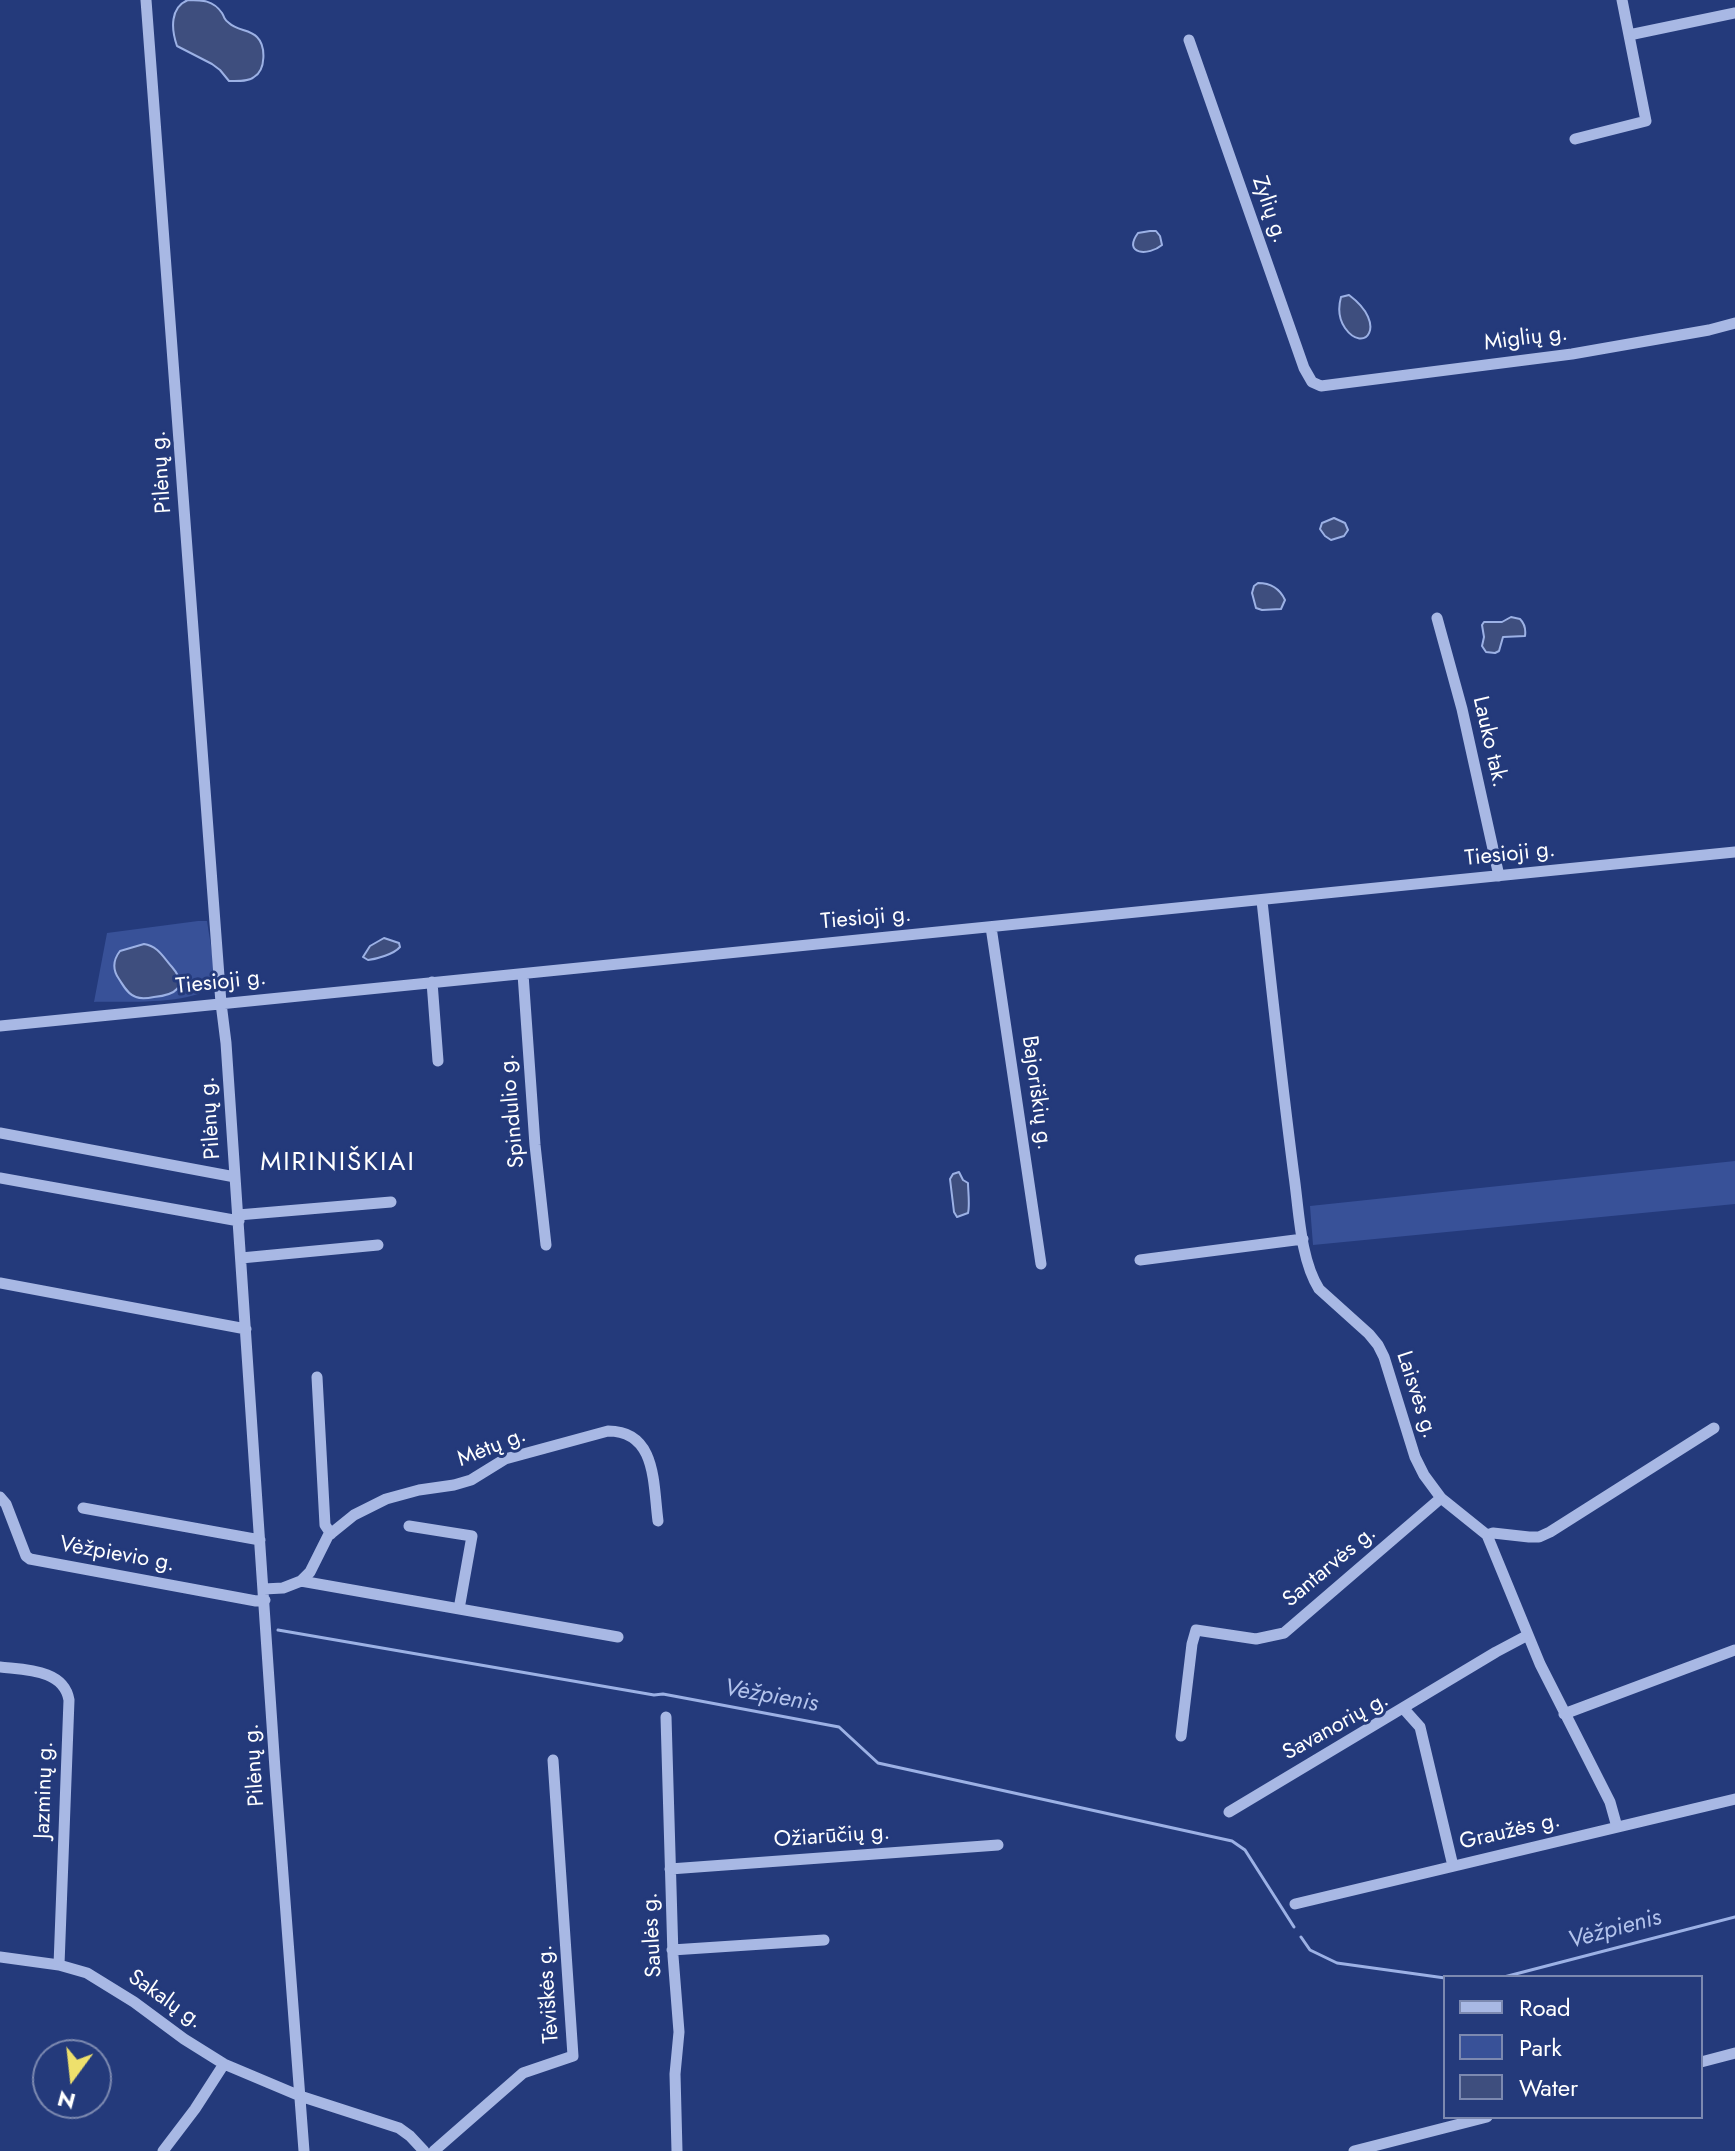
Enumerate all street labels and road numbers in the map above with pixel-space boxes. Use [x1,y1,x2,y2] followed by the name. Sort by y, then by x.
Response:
[1245,173,1293,247] street label: Zylių g.
[1483,321,1569,357] street label: Miglių g.
[146,430,178,514] street label: Pilėnų g.
[1466,694,1512,790] street label: Lauko tak.
[1463,837,1557,873] street label: Tiesioji g.
[820,902,912,936] street label: Tiesioji g.
[174,965,268,1001] street label: Tiesioji g.
[1015,1034,1057,1152] street label: Bajoriškių g.
[495,1053,531,1169] street label: Spindulio g.
[195,1076,227,1160] street label: Pilėnų g.
[1390,1348,1442,1442] street label: Laisvės g.
[454,1422,530,1474] street label: Mėtų g.
[1278,1520,1382,1614] street label: Santarvės g.
[57,1532,177,1578] street label: Vėžpievio g.
[1278,1687,1394,1767] street label: Savanorių g.
[239,1723,271,1807] street label: Pilėnų g.
[30,1741,60,1839] street label: Jazminų g.
[1457,1808,1563,1856] street label: Graužės g.
[773,1820,891,1854] street label: Ožiarūčių g.
[638,1892,668,1978] street label: Saulės g.
[532,1944,566,2044] street label: Tėviškės g.
[123,1965,207,2035] street label: Sakalų g.

